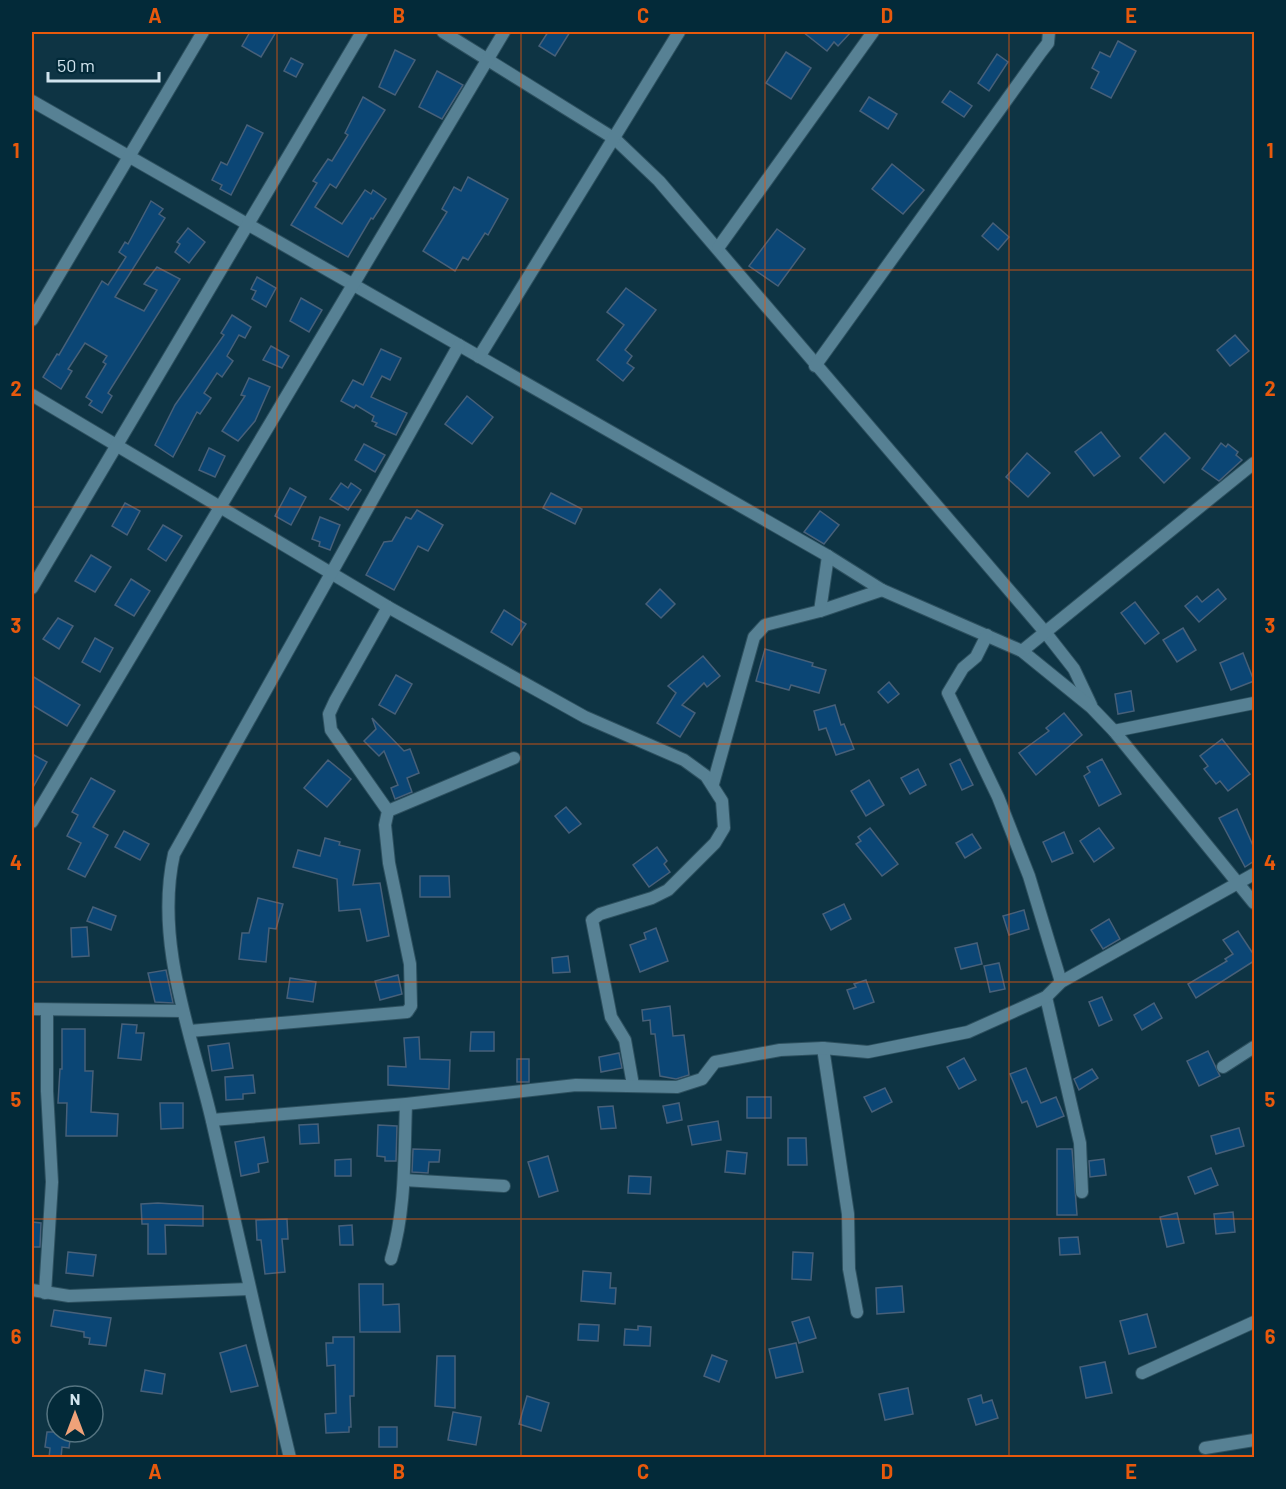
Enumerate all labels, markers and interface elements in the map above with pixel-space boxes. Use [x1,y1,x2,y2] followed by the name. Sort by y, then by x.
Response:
[148,3,162,27] text: A
[393,3,405,27] text: B
[637,3,649,27] text: C
[881,3,893,27] text: D
[1125,3,1137,27] text: E
[48,45,159,83] scale bar
[57,54,95,76] text: 50 m
[12,138,20,162] text: 1
[1266,138,1274,162] text: 1
[10,376,22,400] text: 2
[1264,376,1276,400] text: 2
[11,613,21,637] text: 3
[1265,613,1275,637] text: 3
[10,850,22,874] text: 4
[1264,850,1276,874] text: 4
[11,1087,22,1111] text: 5
[1265,1087,1276,1111] text: 5
[11,1324,22,1348] text: 6
[1265,1324,1276,1348] text: 6
[45,1384,105,1444] north arrow
[70,1389,80,1408] text: N
[148,1459,162,1483] text: A
[393,1459,405,1483] text: B
[637,1459,649,1483] text: C
[881,1459,893,1483] text: D
[1125,1459,1137,1483] text: E

